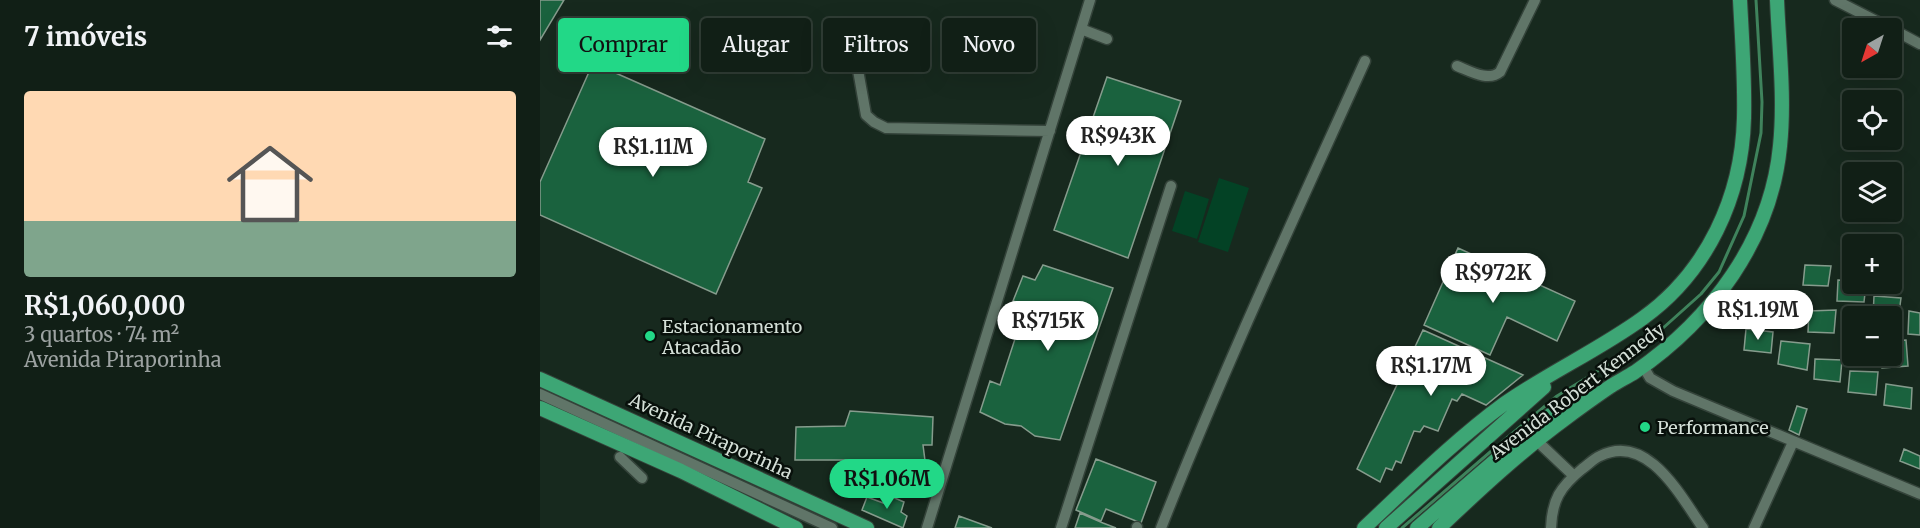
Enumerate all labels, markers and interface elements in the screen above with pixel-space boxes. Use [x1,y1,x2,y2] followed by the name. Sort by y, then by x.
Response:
[558,18,689,72] chip: Comprar
[701,18,811,72] chip: Alugar
[823,18,930,72] chip: Filtros
[942,18,1036,72] chip: Novo
[1842,18,1902,78] north arrow
[1842,18,1902,366] map controls
[24,20,147,53] text: 7 imóveis
[483,20,516,53] icon: filters
[1842,90,1902,150] button: locate
[1069,116,1167,167] pin: R$943K
[1080,123,1156,148] text: R$943K
[598,127,708,178] pin: R$1.11M
[216,130,324,238] icon: home
[613,134,693,159] text: R$1.11M
[1842,162,1902,222] button: layers
[1842,234,1902,294] button: +
[1444,253,1542,304] pin: R$972K
[1455,260,1531,285] text: R$972K
[24,289,185,322] text: R$1,060,000
[1703,290,1813,341] pin: R$1.19M
[1717,297,1799,322] text: R$1.19M
[999,301,1097,352] pin: R$715K
[1842,306,1902,366] button: −
[1011,308,1085,333] text: R$715K
[661,315,802,359] place label: Estacionamento Atacadão
[1484,317,1669,465] street label: Avenida Robert Kennedy
[24,322,179,347] text: 3 quartos · 74 m²
[643,329,657,343] marker: Estacionamento Atacadão
[1376,346,1486,397] pin: R$1.17M
[24,347,221,372] text: Avenida Piraporinha
[1390,353,1472,378] text: R$1.17M
[625,388,797,484] street label: Avenida Piraporinha
[1657,416,1769,439] place label: Performance
[1638,420,1652,434] marker: Performance
[832,459,942,510] pin: R$1.06M
[844,466,931,491] text: R$1.06M

